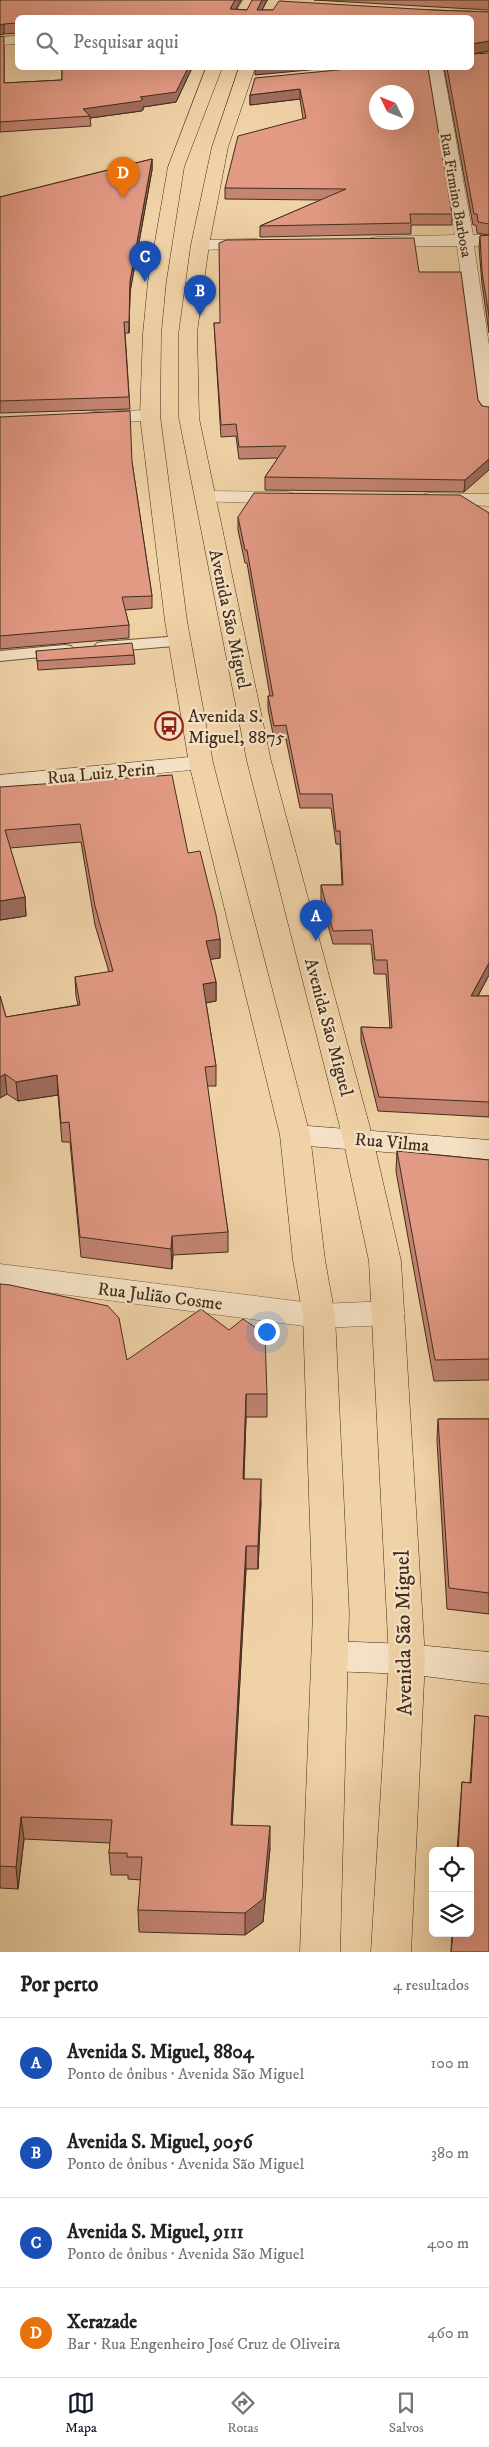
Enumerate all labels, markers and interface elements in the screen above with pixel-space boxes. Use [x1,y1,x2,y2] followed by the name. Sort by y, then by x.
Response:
[15,15,474,70] search box
[33,29,61,57] icon: search
[73,31,179,54] text: Pesquisar aqui
[369,85,414,130] north arrow
[435,131,476,259] street label: Rua Firmino Barbosa
[107,157,139,198] pin: D
[129,241,161,282] pin: C
[184,275,216,316] pin: B
[203,547,255,692] street label: Avenida São Miguel
[188,706,285,749] place label: Avenida S. Miguel, 8875
[154,711,184,741] bus stop icon: Avenida S. Miguel, 8875
[46,758,157,790] street label: Rua Luiz Perin
[300,900,332,941] pin: A
[299,956,357,1099] street label: Avenida São Miguel
[354,1129,430,1157] street label: Rua Vilma
[96,1278,224,1316] street label: Rua Julião Cosme
[254,1319,280,1345] your location
[390,1549,418,1716] street label: Avenida São Miguel
[429,1847,474,1937] map controls
[429,1847,474,1892] button: locate
[429,1892,474,1937] button: layers
[20,1972,98,1998] text: Por perto
[393,1975,469,1995] text: 4 resultados
[67,2041,254,2064] text: Avenida S. Miguel, 8804
[31,2053,41,2073] text: A
[431,2053,469,2073] text: 100 m
[67,2064,304,2084] text: Ponto de ônibus · Avenida São Miguel
[67,2131,253,2154] text: Avenida S. Miguel, 9056
[31,2143,41,2163] text: B
[431,2143,469,2163] text: 380 m
[67,2154,304,2174] text: Ponto de ônibus · Avenida São Miguel
[67,2221,244,2244] text: Avenida S. Miguel, 9111
[31,2233,41,2253] text: C
[427,2233,469,2253] text: 400 m
[67,2244,304,2264] text: Ponto de ônibus · Avenida São Miguel
[67,2311,137,2334] text: Xerazade
[30,2323,42,2343] text: D
[427,2323,469,2343] text: 460 m
[67,2334,340,2354] text: Bar · Rua Engenheiro José Cruz de Oliveira
[65,2389,97,2437] tab: Mapa
[227,2389,258,2437] tab: Rotas
[389,2389,424,2437] tab: Salvos

